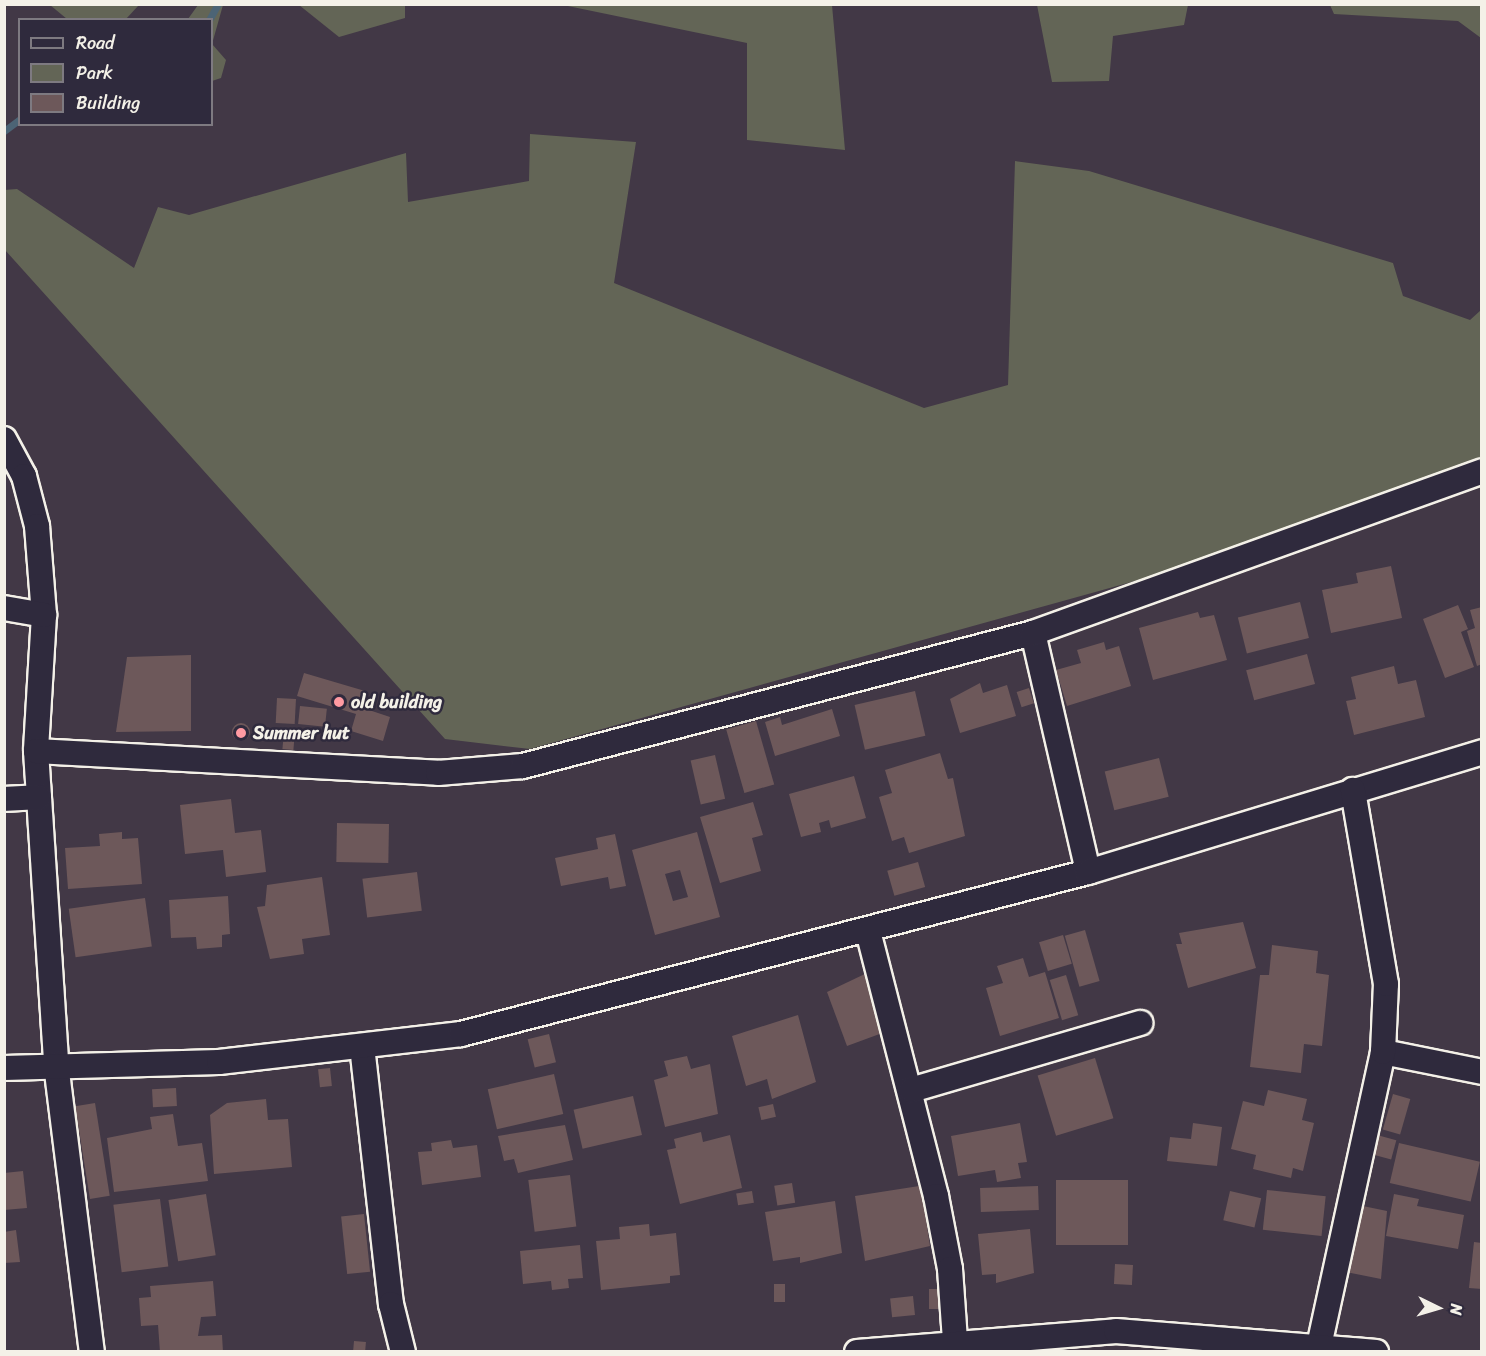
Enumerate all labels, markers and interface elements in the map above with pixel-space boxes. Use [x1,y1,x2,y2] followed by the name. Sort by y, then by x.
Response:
[18,18,213,126] legend
[76,27,115,59] text: Road
[76,57,113,89] text: Park
[76,87,140,119] text: Building
[351,691,442,713] place label: old building
[332,695,346,709] marker: old building
[253,722,350,744] place label: Summer hut
[234,726,248,740] marker: Summer hut
[1408,1278,1468,1338] north arrow
[1442,1303,1471,1316] text: N

